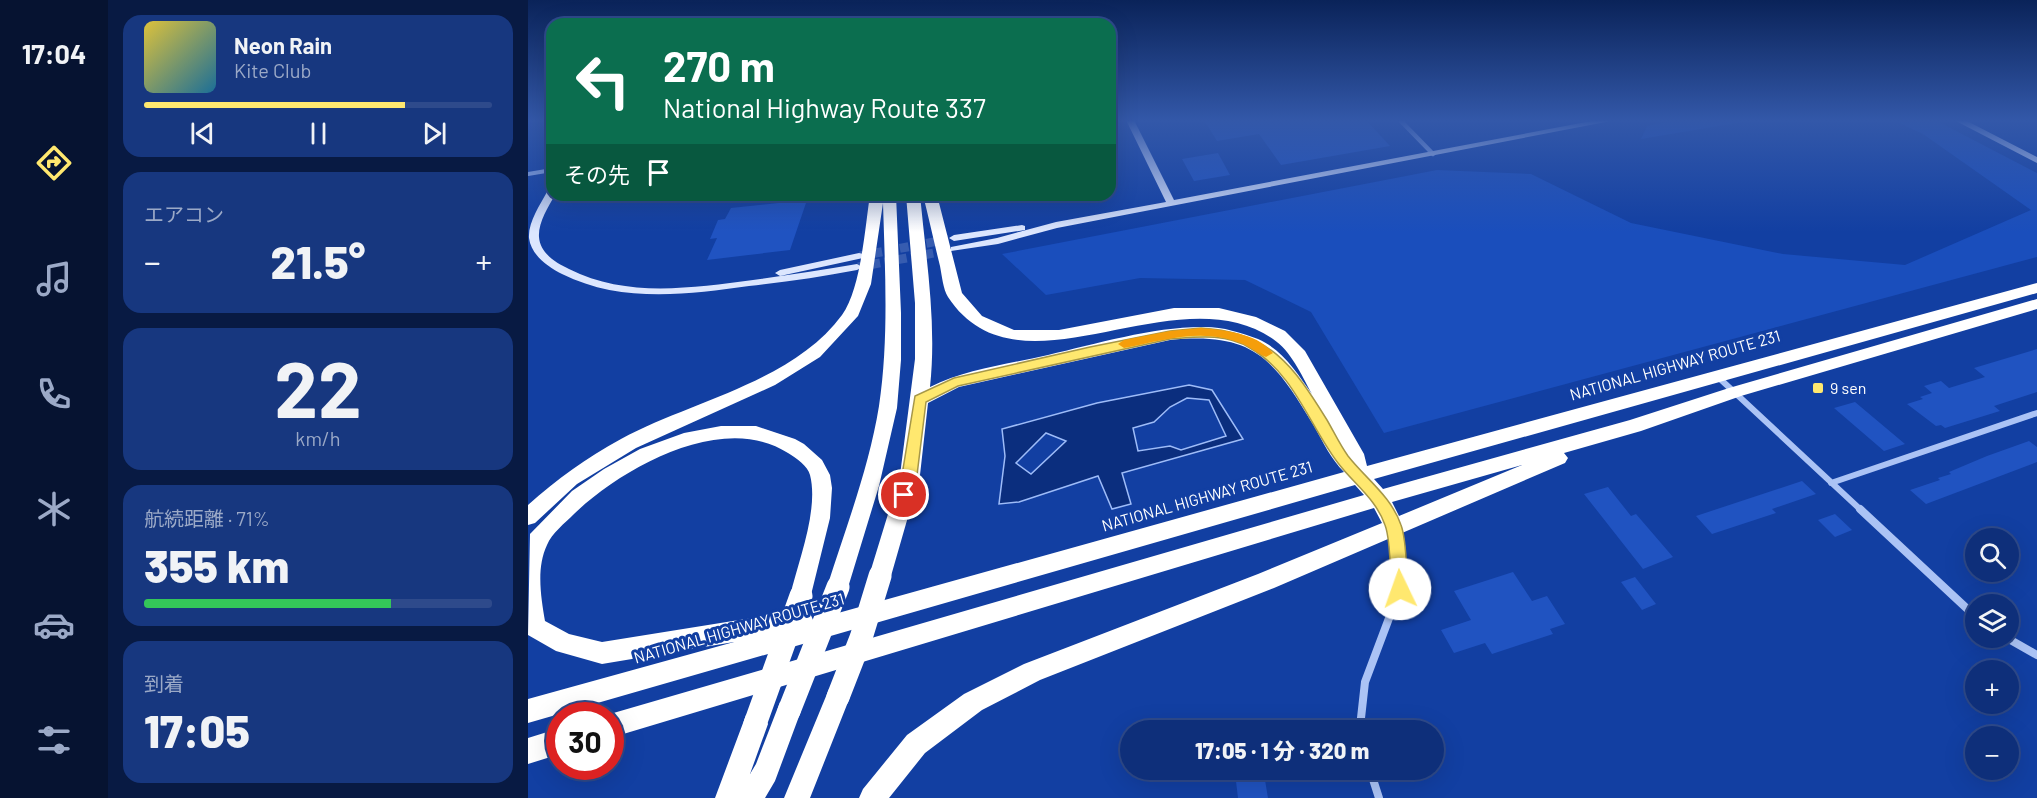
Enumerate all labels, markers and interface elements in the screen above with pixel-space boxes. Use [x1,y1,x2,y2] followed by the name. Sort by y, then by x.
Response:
[234,32,332,58] text: Neon Rain
[22,37,86,69] text: 17:04
[663,40,775,90] text: 270 m
[564,42,642,120] icon: left
[234,58,311,82] text: Kite Club
[663,91,986,123] text: National Highway Route 337
[186,117,219,150] icon: previous
[302,117,335,150] icon: pause
[418,117,451,150] icon: next
[33,142,75,184] icon: directions
[642,156,675,189] icon: arrive
[564,161,630,187] text: その先
[144,202,224,226] text: エアコン
[271,234,365,288] text: 21.5°
[144,241,161,281] text: −
[476,241,492,281] text: +
[33,258,75,300] icon: music
[1567,325,1782,404] street label: NATIONAL HIGHWAY ROUTE 231
[274,340,362,434] text: 22
[33,373,75,415] icon: phone
[1830,378,1866,397] place label: 9 sen
[1811,381,1825,395] marker: 9 sen
[295,426,341,450] text: km/h
[1099,456,1314,535] street label: NATIONAL HIGHWAY ROUTE 231
[878,469,929,520] pin
[887,478,920,511] icon: arrive
[33,488,75,530] icon: climate
[144,506,270,530] text: 航続距離 · 71%
[1965,528,2019,780] map controls
[1965,528,2019,582] button: search
[144,538,289,592] text: 355 km
[1368,557,1432,621] position arrow
[631,588,846,667] street label: NATIONAL HIGHWAY ROUTE 231
[1965,594,2019,648] button: layers
[33,604,75,646] icon: car
[1965,660,2019,714] button: +
[144,671,184,695] text: 到着
[546,702,624,780] speed limit sign: 30
[144,703,250,757] text: 17:05
[33,719,75,761] icon: filters
[1965,726,2019,780] button: −
[1195,737,1369,763] text: 17:05 · 1 分 · 320 m

